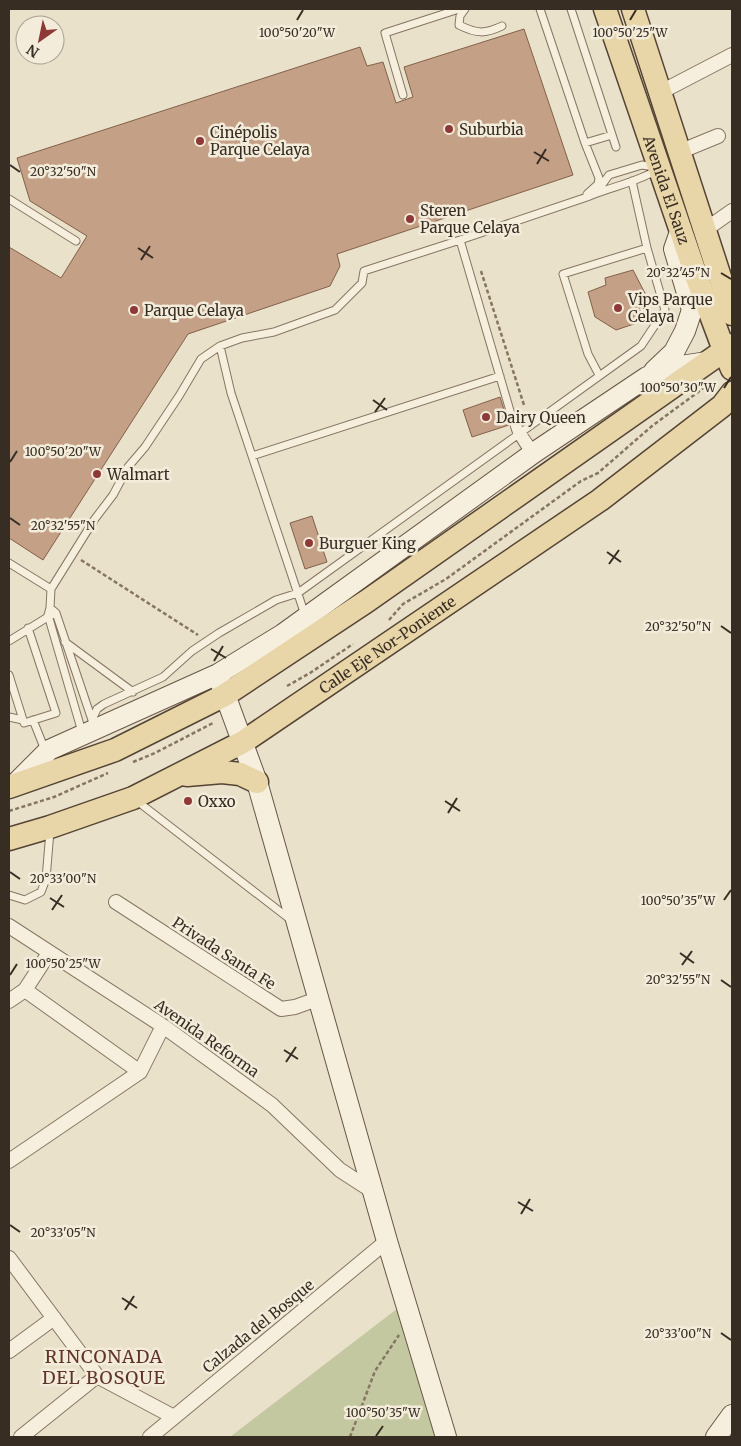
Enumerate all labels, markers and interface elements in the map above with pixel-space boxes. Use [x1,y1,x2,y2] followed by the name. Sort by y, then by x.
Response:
[15,15,65,65] north arrow
[259,25,336,40] text: 100°50'20"W
[593,25,669,40] text: 100°50'25"W
[23,40,42,61] text: N
[459,120,524,139] place label: Suburbia
[210,123,310,159] place label: Cinépolis Parque Celaya
[443,123,455,135] marker: Suburbia
[639,132,694,247] street label: Avenida El Sauz
[194,135,206,147] marker: Cinépolis Parque Celaya
[30,164,97,179] text: 20°32'50"N
[420,201,520,237] place label: Steren Parque Celaya
[404,213,416,225] marker: Steren Parque Celaya
[646,265,710,280] text: 20°32'45"N
[627,290,713,326] place label: Vips Parque Celaya
[144,301,244,320] place label: Parque Celaya
[612,302,624,314] marker: Vips Parque Celaya
[128,304,140,316] marker: Parque Celaya
[640,380,717,395] text: 100°50'30"W
[496,408,586,427] place label: Dairy Queen
[480,411,492,423] marker: Dairy Queen
[25,444,102,459] text: 100°50'20"W
[106,465,170,484] place label: Walmart
[91,468,103,480] marker: Walmart
[31,518,96,533] text: 20°32'55"N
[319,534,416,553] place label: Burguer King
[303,537,315,549] marker: Burguer King
[315,591,459,697] street label: Calle Eje Nor-Poniente
[645,619,712,634] text: 20°32'50"N
[198,792,236,811] place label: Oxxo
[182,795,194,807] marker: Oxxo
[30,871,97,886] text: 20°33'00"N
[641,893,716,908] text: 100°50'35"W
[169,913,279,994] street label: Privada Santa Fe
[26,956,102,971] text: 100°50'25"W
[646,972,711,987] text: 20°32'55"N
[150,994,263,1081] street label: Avenida Reforma
[30,1225,96,1240] text: 20°33'05"N
[198,1275,318,1377] street label: Calzada del Bosque
[645,1326,712,1341] text: 20°33'00"N
[42,1345,166,1389] district label: RINCONADA DEL BOSQUE
[346,1405,421,1420] text: 100°50'35"W

